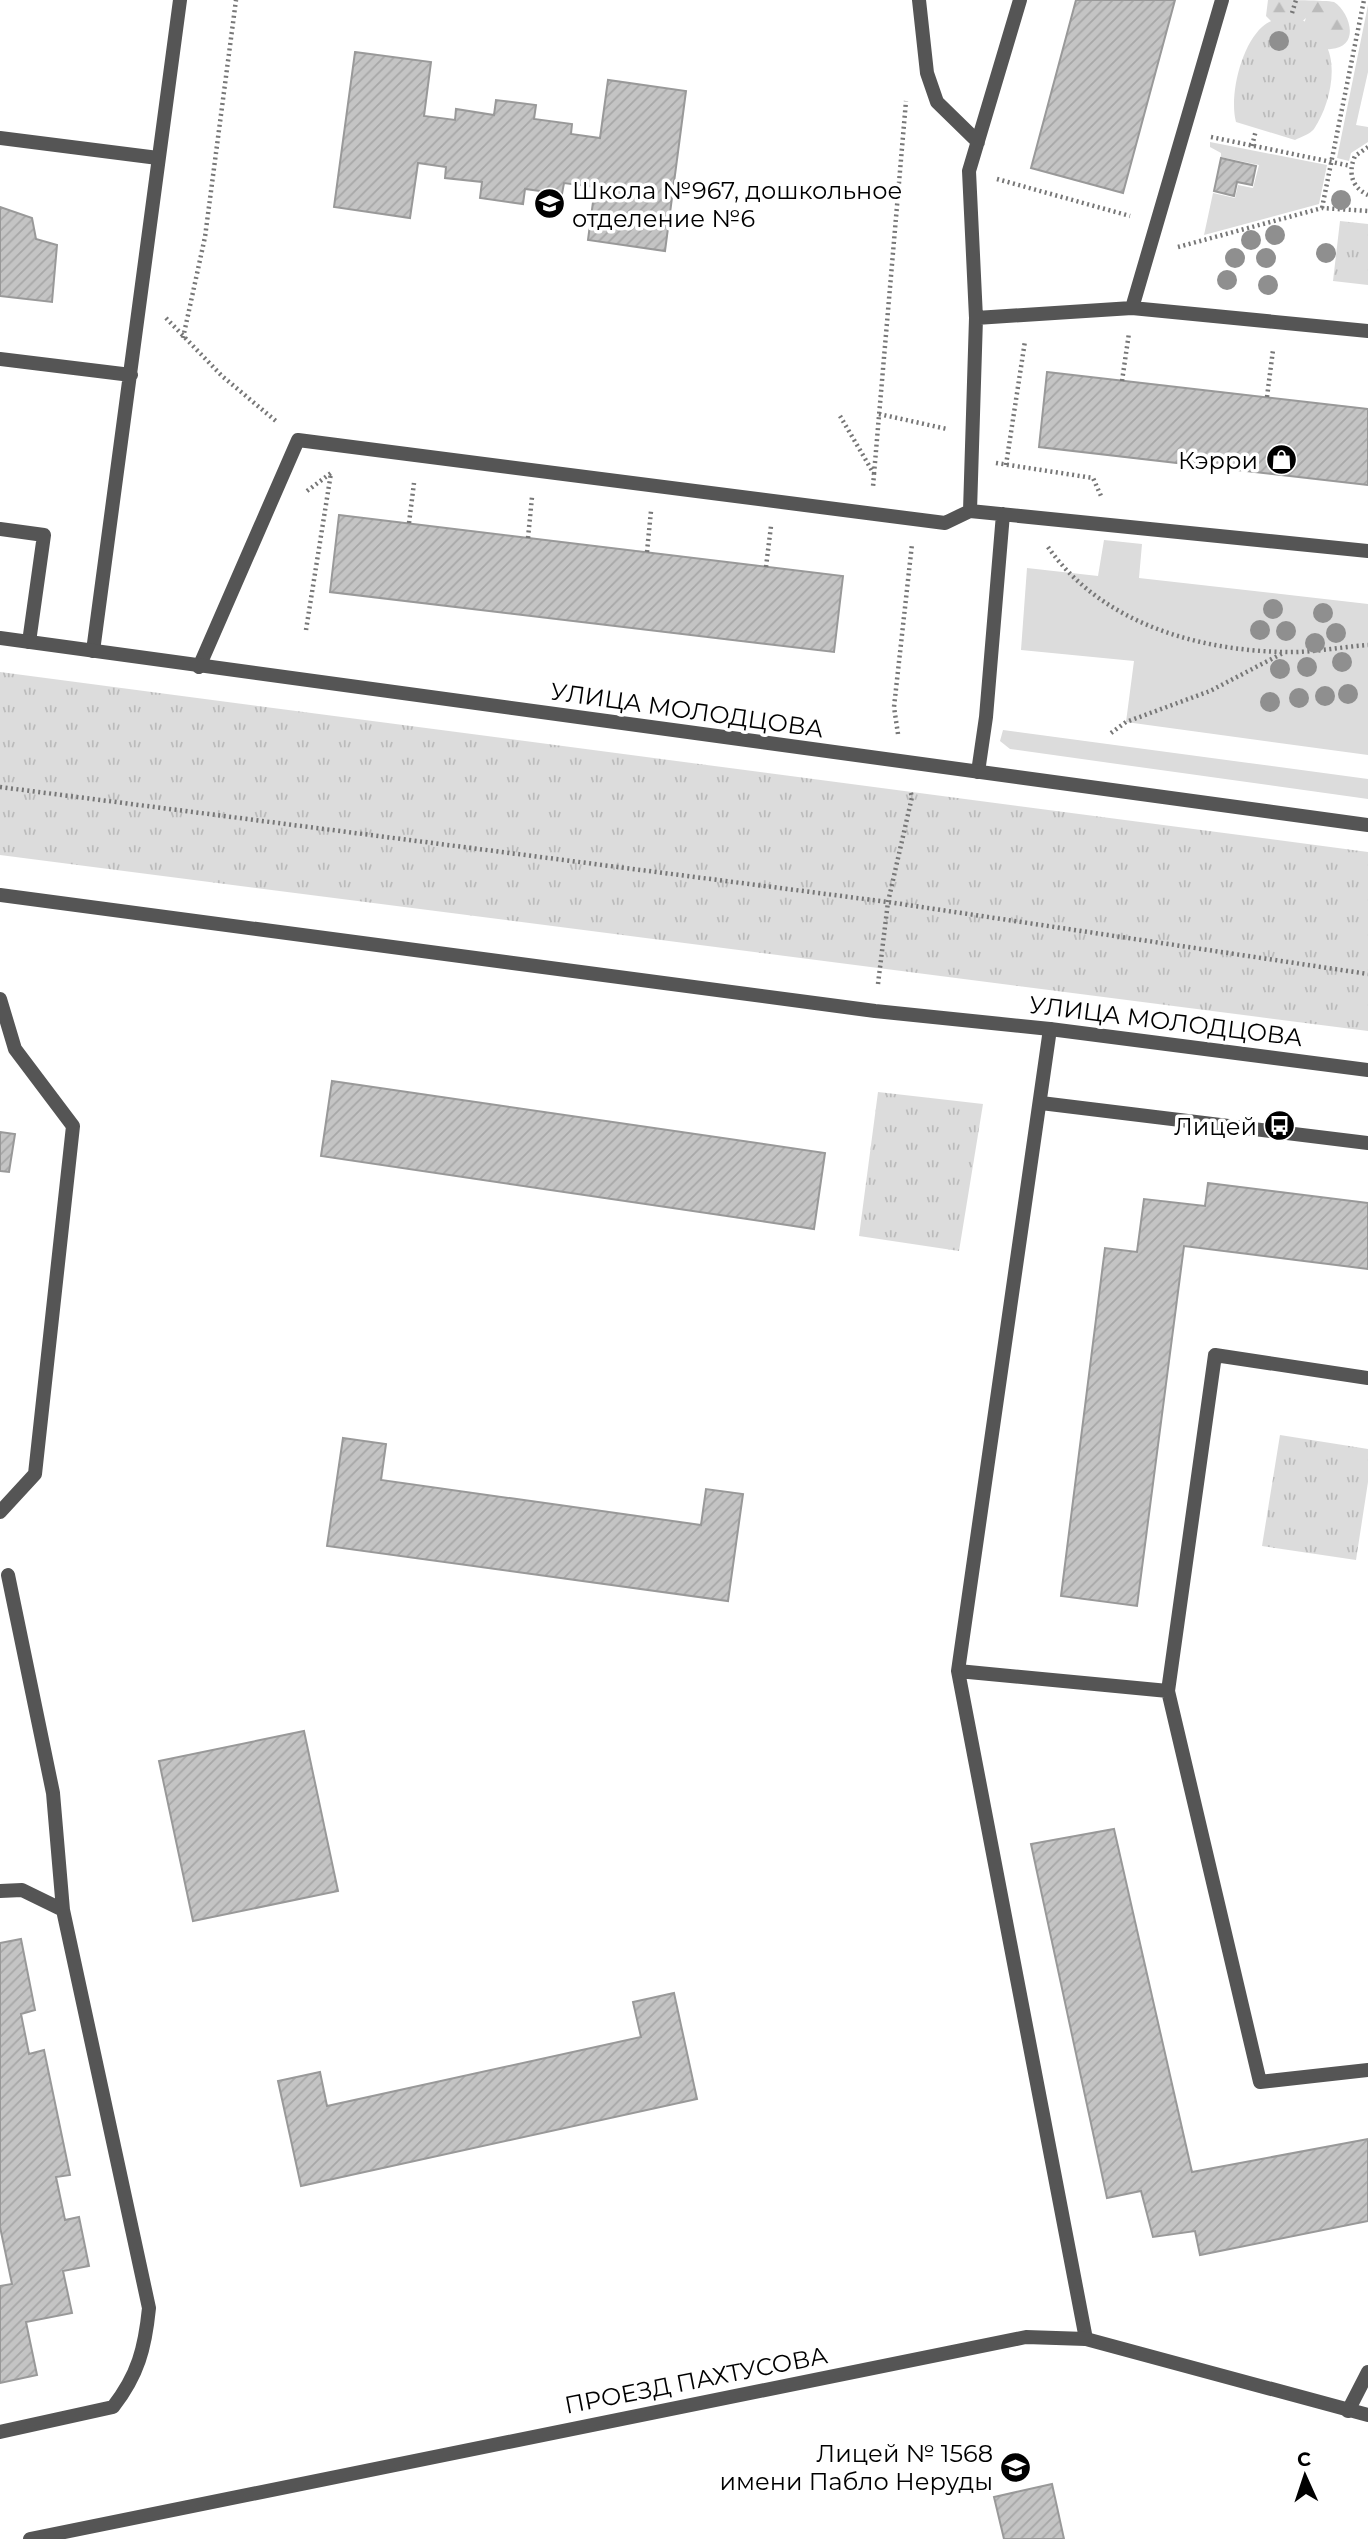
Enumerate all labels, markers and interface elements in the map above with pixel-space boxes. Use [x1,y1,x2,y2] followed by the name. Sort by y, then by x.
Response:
[572,176,902,233] place label: Школа №967, дошкольное отделение №6
[532,187,566,221] school or university icon: Школа №967, дошкольное отделение №6
[1264,443,1298,477] shop icon: Кэрри
[1178,446,1258,475] place label: Кэрри
[549,676,825,744] street label: УЛИЦА МОЛОДЦОВА
[1028,990,1305,1052] street label: УЛИЦА МОЛОДЦОВА
[1263,1109,1297,1143] bus stop icon: Лицей
[1174,1112,1257,1141] place label: Лицей
[562,2340,830,2420] street label: ПРОЕЗД ПАХТУСОВА
[719,2439,993,2496] place label: Лицей № 1568 имени Пабло Неруды
[1270,2441,1340,2511] north arrow
[1297,2448,1312,2471] text: С
[999,2450,1033,2484] school or university icon: Лицей № 1568 имени Пабло Неруды

